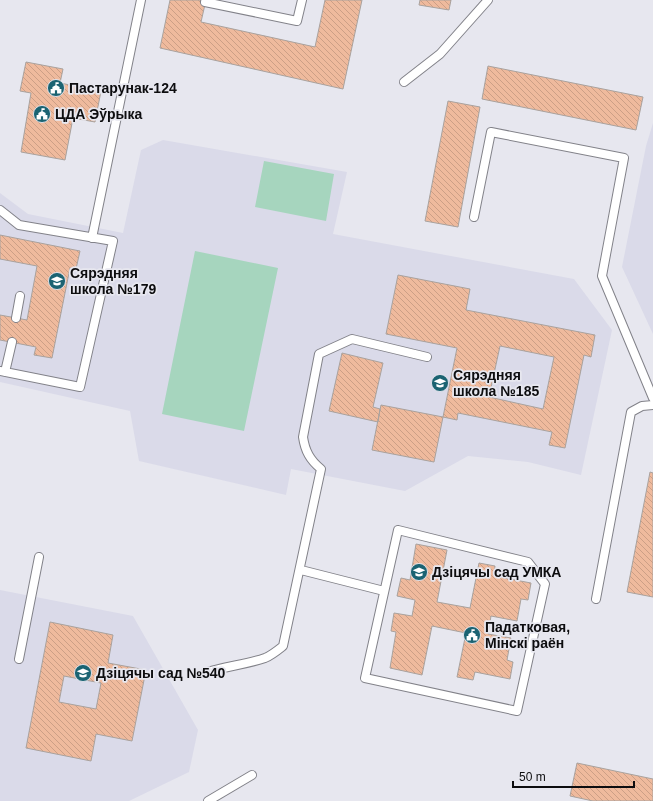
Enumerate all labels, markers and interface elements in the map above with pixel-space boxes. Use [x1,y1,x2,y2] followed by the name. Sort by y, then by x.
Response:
[46,78,66,98] public building icon: Пастарунак-124
[69,80,177,96] place label: Пастарунак-124
[32,104,52,124] public building icon: ЦДА Эўрыка
[55,106,142,122] place label: ЦДА Эўрыка
[70,265,156,297] place label: Сярэдняя школа №179
[47,271,67,291] school or university icon: Сярэдняя школа №179
[453,367,539,399] place label: Сярэдняя школа №185
[430,373,450,393] school or university icon: Сярэдняя школа №185
[409,562,429,582] school or university icon: Дзіцячы сад УМКА
[432,564,561,580] place label: Дзіцячы сад УМКА
[485,619,570,651] place label: Падатковая, Мінскі раён
[462,625,482,645] public building icon: Падатковая, Мінскі раён
[73,663,93,683] school or university icon: Дзіцячы сад №540
[96,665,226,681] place label: Дзіцячы сад №540
[513,763,634,789] scale bar
[519,770,546,784] text: 50 m

